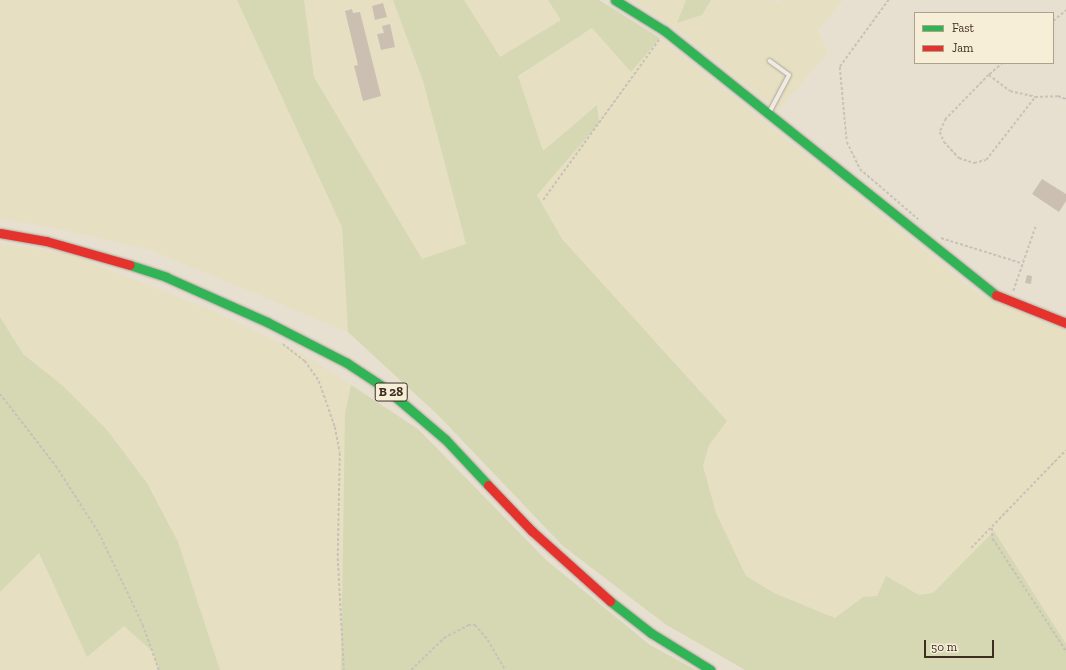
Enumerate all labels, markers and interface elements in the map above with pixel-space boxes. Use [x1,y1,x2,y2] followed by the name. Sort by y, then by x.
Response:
[914,12,1054,64] legend
[952,21,974,35] text: Fast
[952,41,973,55] text: Jam
[374,381,408,403] road number: B 28
[926,632,996,658] scale bar
[931,640,957,654] text: 50 m

